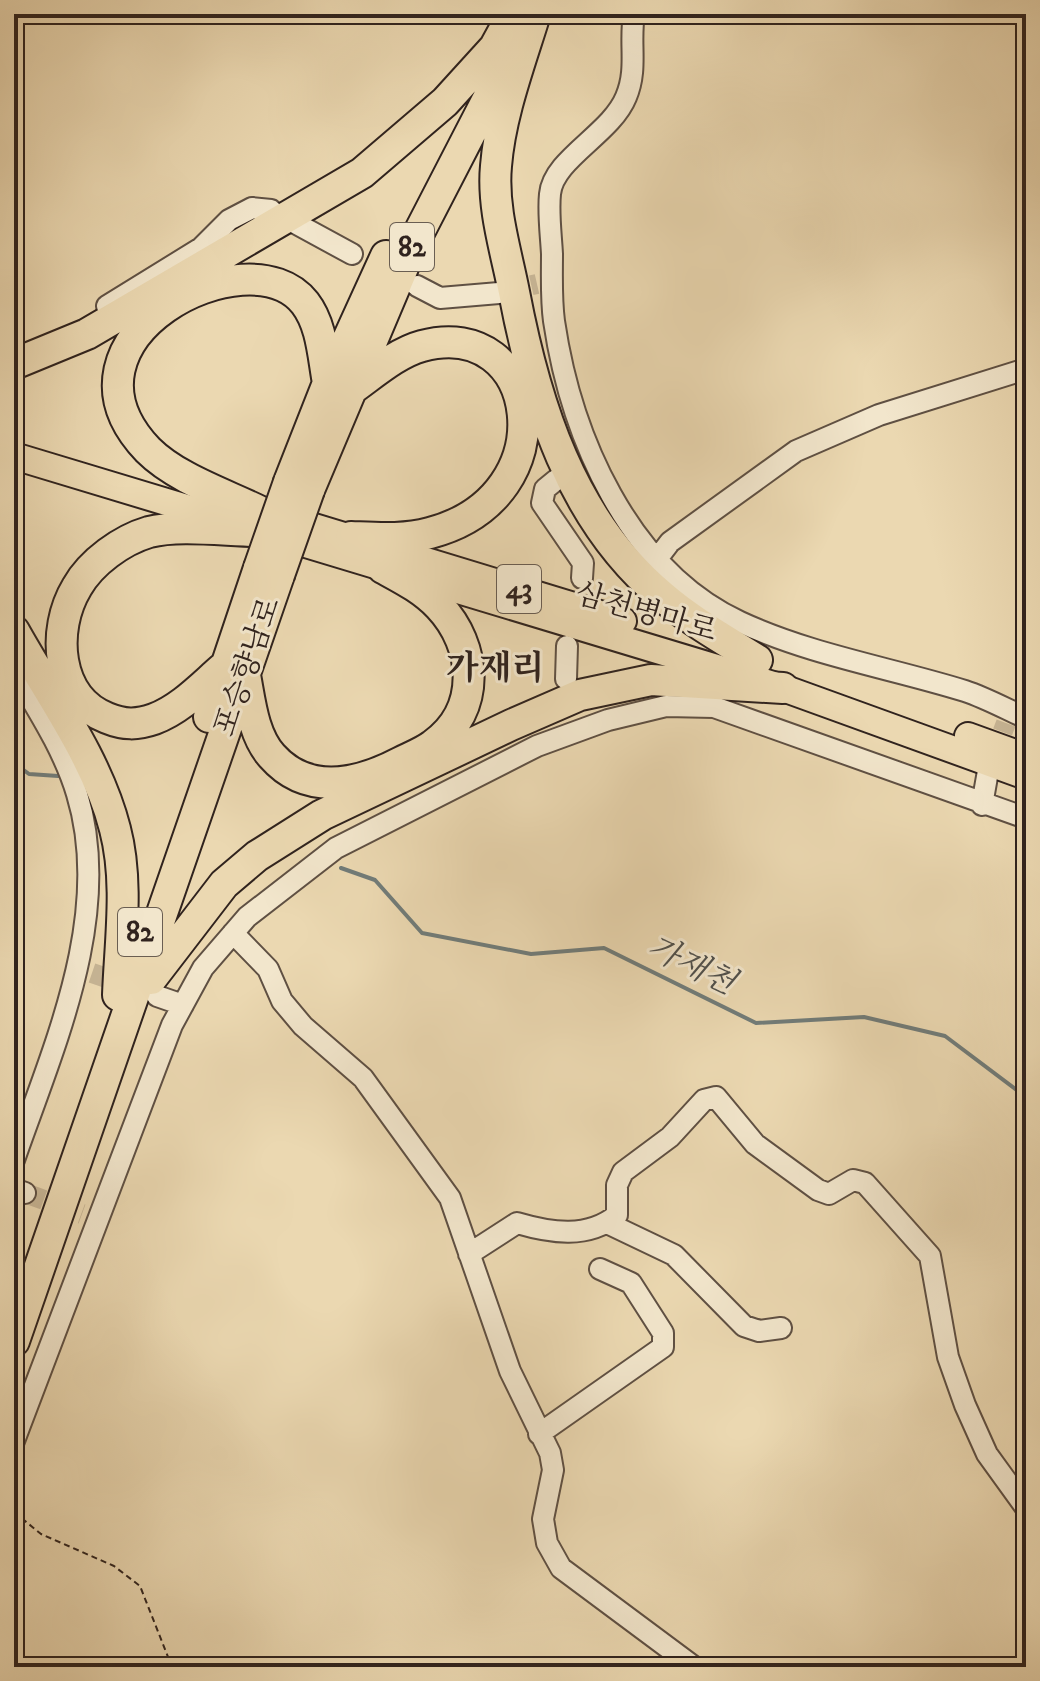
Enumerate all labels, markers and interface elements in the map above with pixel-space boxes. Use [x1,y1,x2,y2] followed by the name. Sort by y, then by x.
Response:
[390,223,434,271] road number: 82
[497,565,541,613] road number: 43
[571,575,721,651] street label: 삼천병마로
[207,592,289,742] street label: 포승향남로
[446,648,544,690] district label: 가재리
[118,908,162,956] road number: 82
[641,928,743,1005] water label: 가재천

